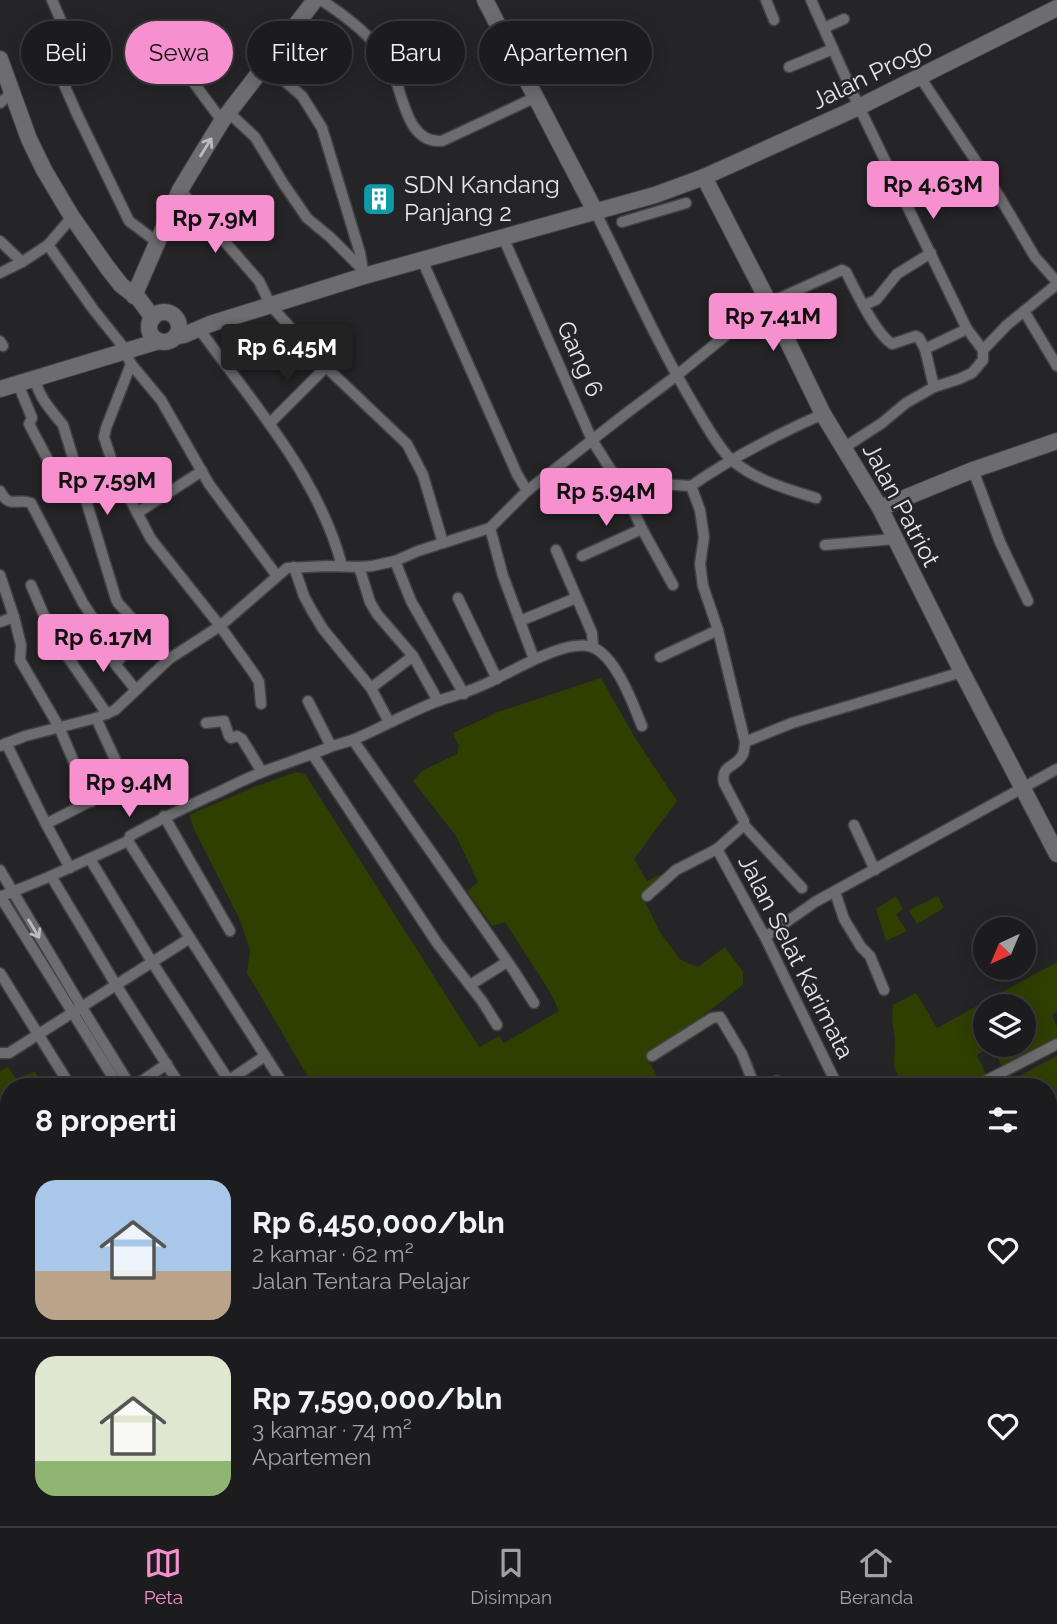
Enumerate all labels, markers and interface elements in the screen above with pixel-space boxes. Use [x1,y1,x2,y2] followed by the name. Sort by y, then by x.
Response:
[21,21,111,84] chip: Beli
[125,21,233,84] chip: Sewa
[247,21,352,84] chip: Filter
[366,21,465,84] chip: Baru
[479,21,652,84] chip: Apartemen
[807,32,937,115] street label: Jalan Progo
[200,137,214,157] one-way arrow
[861,162,1005,221] pin: Rp 4.63M
[404,170,560,227] place label: SDN Kandang Panjang 2
[883,170,983,197] text: Rp 4.63M
[360,180,398,218] building icon: SDN Kandang Panjang 2
[150,196,280,255] pin: Rp 7.9M
[172,204,258,231] text: Rp 7.9M
[701,294,845,353] pin: Rp 7.41M
[725,302,821,329] text: Rp 7.41M
[551,316,610,401] street label: Gang 6
[215,324,359,384] pin: Rp 6.45M
[237,333,337,360] text: Rp 6.45M
[857,438,946,572] street label: Jalan Patriot
[35,458,179,517] pin: Rp 7.59M
[58,466,156,493] text: Rp 7.59M
[534,468,678,528] pin: Rp 5.94M
[556,477,656,504] text: Rp 5.94M
[31,614,175,674] pin: Rp 6.17M
[54,623,152,650] text: Rp 6.17M
[64,760,194,819] pin: Rp 9.4M
[85,768,173,795] text: Rp 9.4M
[732,850,860,1064] street label: Jalan Selat Karimata
[973,917,1036,980] north arrow
[973,917,1036,1057] map controls
[28,918,42,938] one-way arrow
[973,994,1036,1057] button: layers
[984,1101,1022,1139] icon: filters
[35,1103,177,1138] text: 8 properti
[252,1205,505,1240] text: Rp 6,450,000/bln
[91,1208,175,1292] icon: home
[984,1231,1022,1269] icon: heart
[252,1240,414,1267] text: 2 kamar · 62 m²
[252,1267,470,1294] text: Jalan Tentara Pelajar
[252,1381,502,1416] text: Rp 7,590,000/bln
[91,1384,175,1468] icon: home
[984,1407,1022,1445] icon: heart
[252,1416,412,1443] text: 3 kamar · 74 m²
[252,1443,371,1470] text: Apartemen
[144,1544,183,1608] tab: Peta
[470,1544,552,1608] tab: Disimpan
[839,1544,913,1608] tab: Beranda

